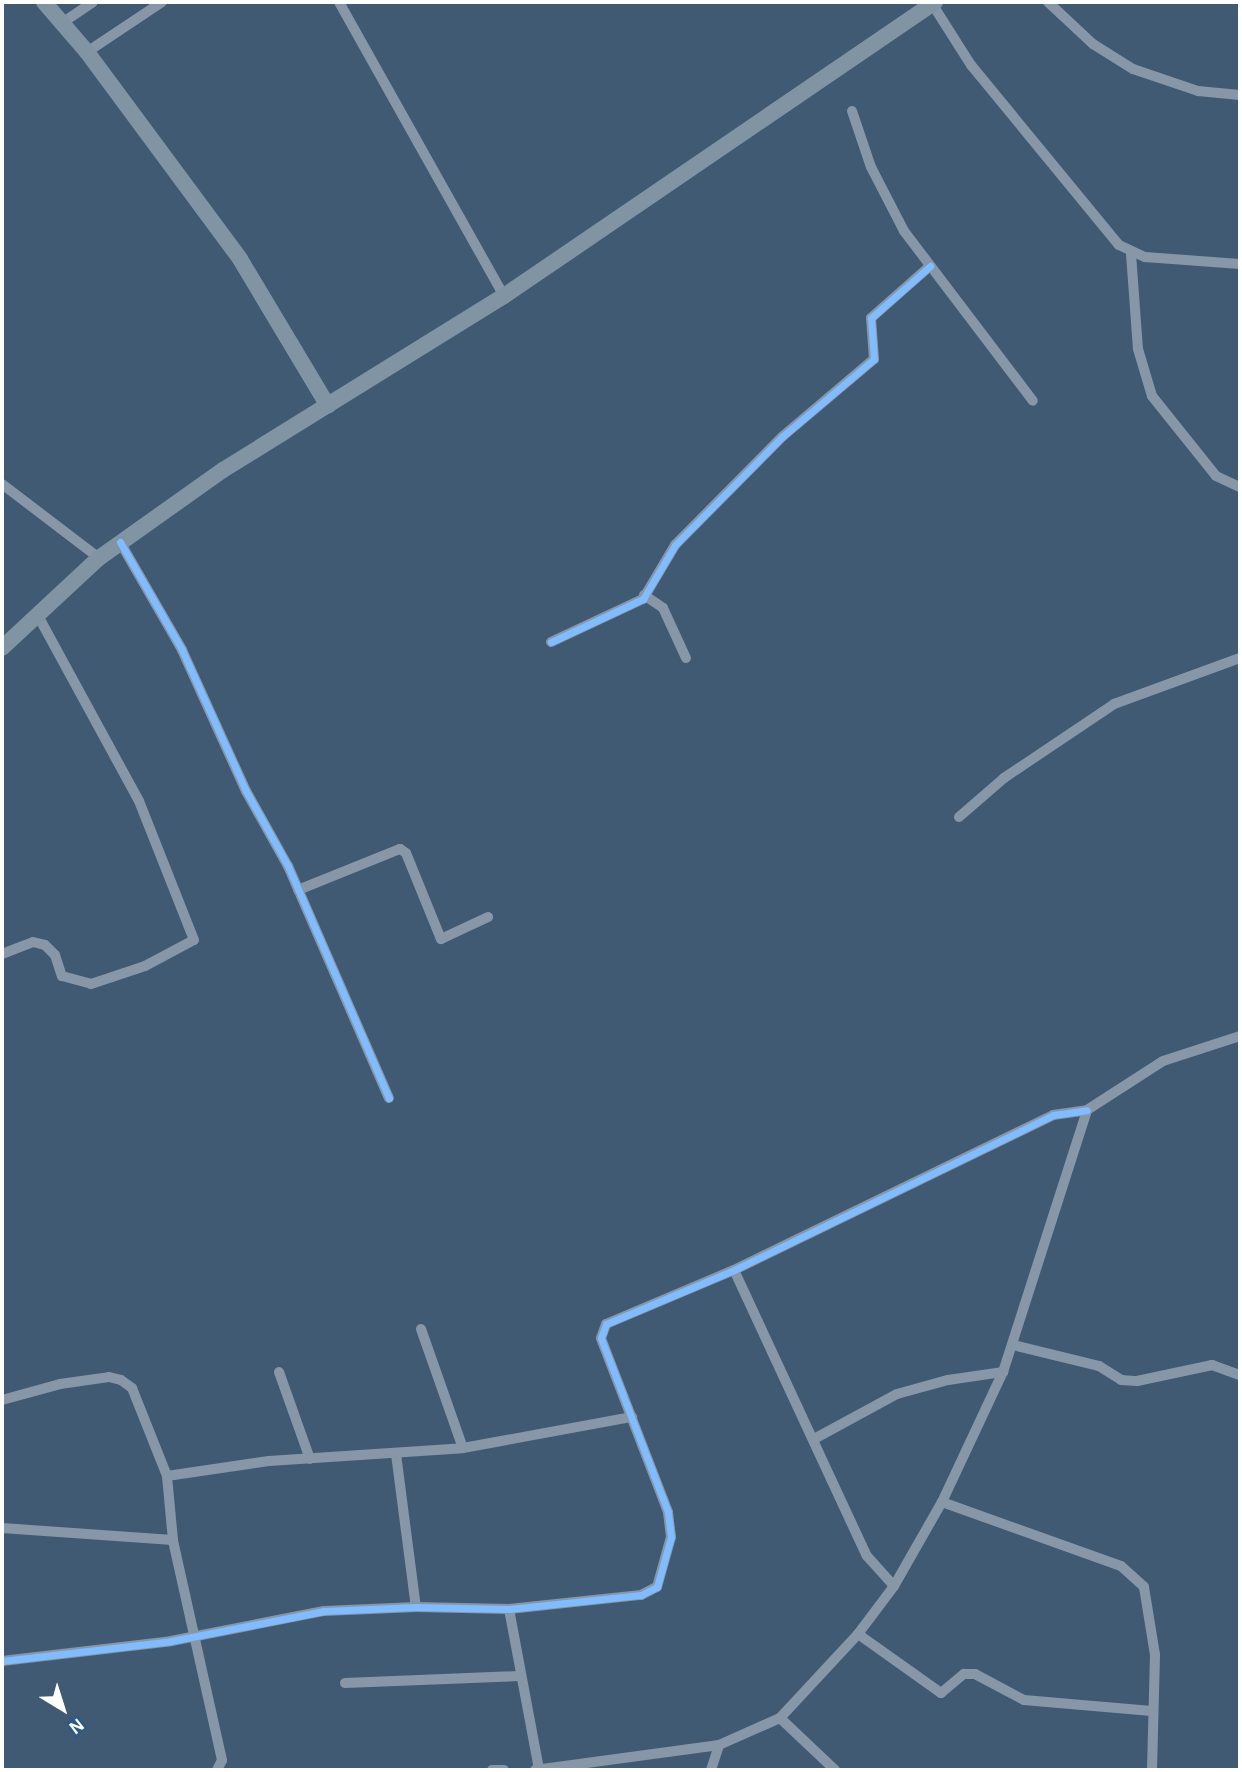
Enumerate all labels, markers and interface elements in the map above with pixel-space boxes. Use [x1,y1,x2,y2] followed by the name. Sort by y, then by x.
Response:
[28,1674,98,1744] north arrow
[65,1714,87,1737] text: N

